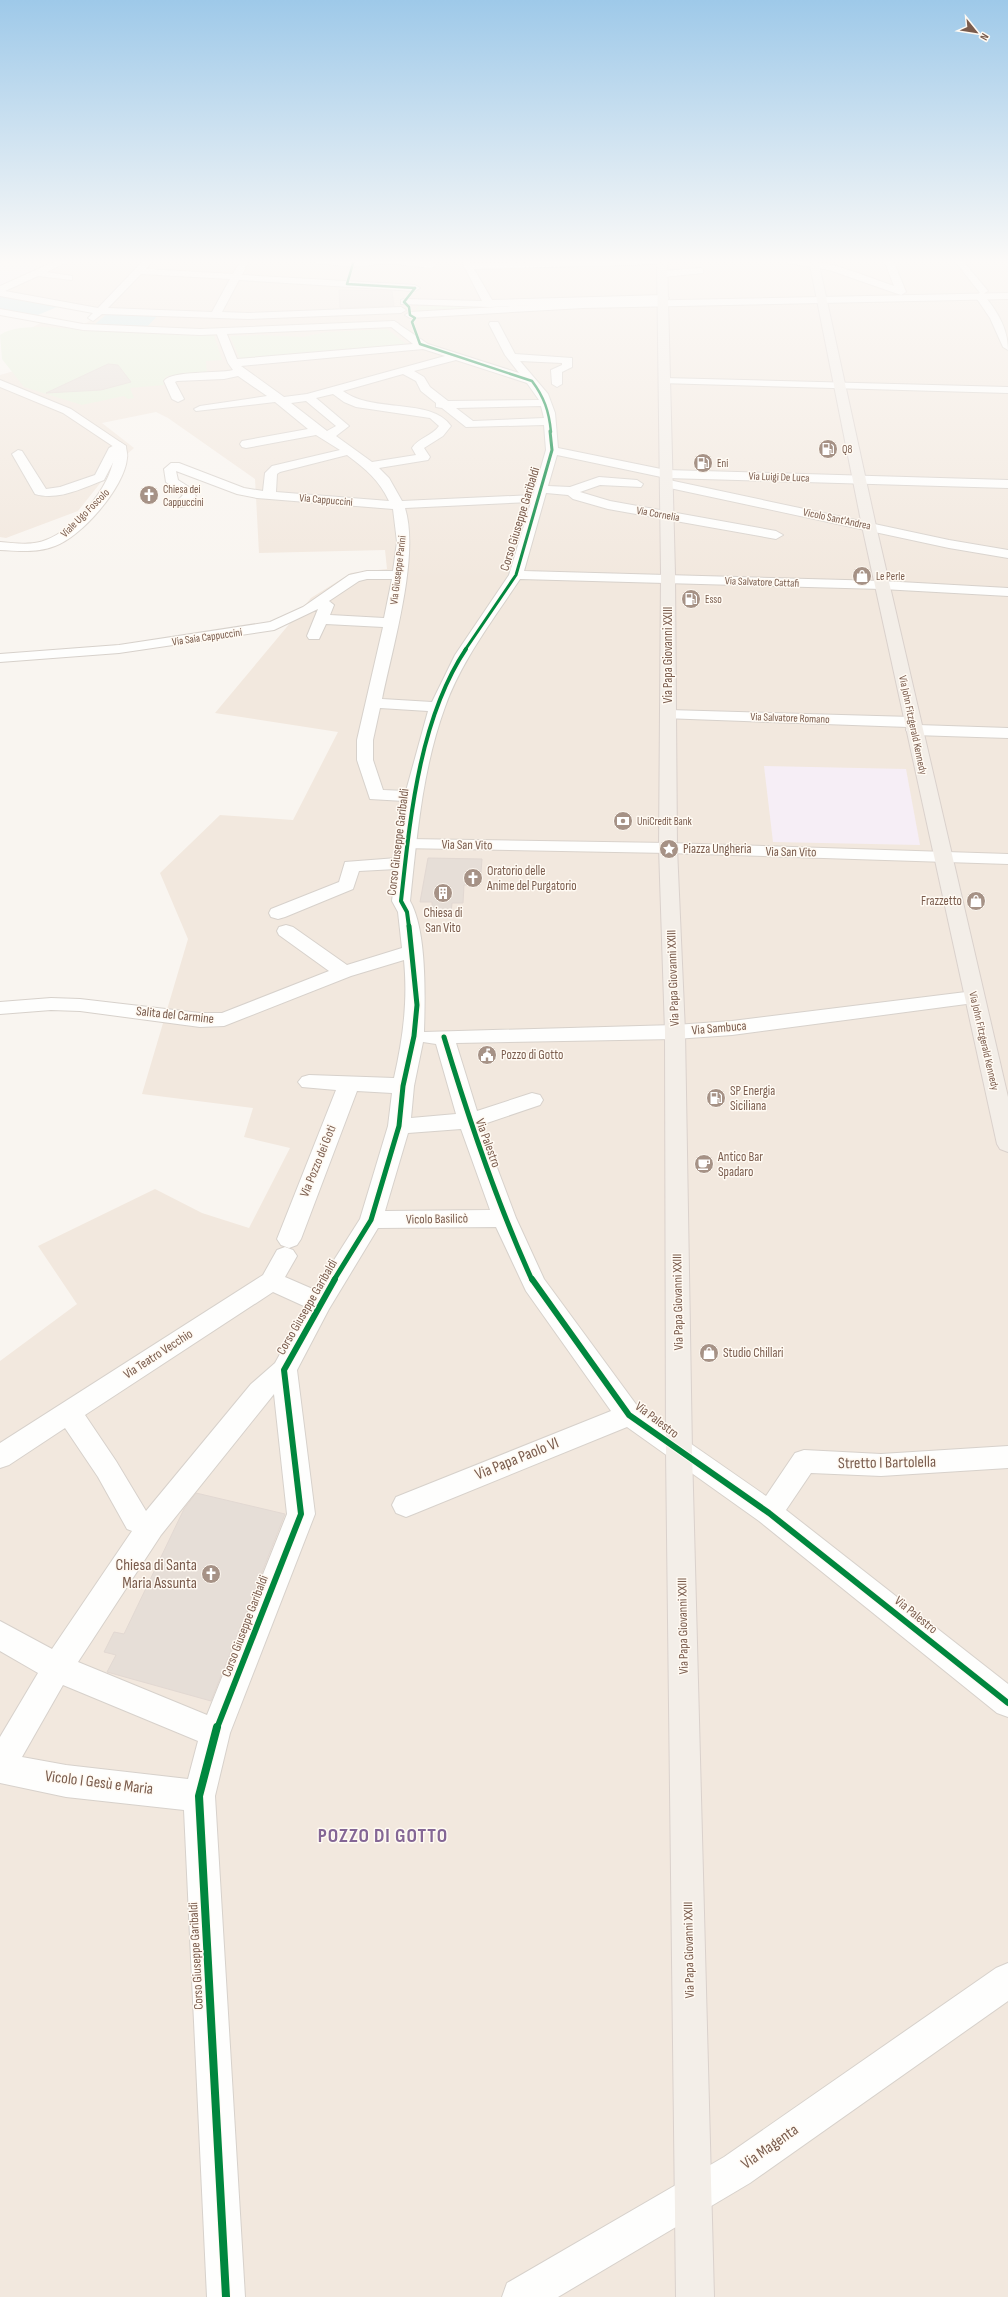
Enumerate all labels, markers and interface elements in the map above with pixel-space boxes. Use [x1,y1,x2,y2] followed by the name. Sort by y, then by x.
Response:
[956,12,996,52] north arrow
[977,31,991,43] text: N
[817,438,839,460] fuel station icon: Q8
[842,443,852,456] place label: Q8
[692,452,714,474] fuel station icon: Eni
[717,457,728,470] place label: Eni
[497,465,543,573] street label: Corso Giuseppe Garibaldi
[748,469,810,485] street label: Via Luigi De Luca
[163,483,204,509] place label: Chiesa dei Cappuccini
[138,484,160,506] church icon: Chiesa dei Cappuccini
[58,486,112,540] street label: Viale Ugo Foscolo
[299,491,353,509] street label: Via Cappuccini
[635,504,681,524] street label: Via Cornelia
[802,505,872,533] street label: Vicolo Sant'Andrea
[387,535,409,605] street label: Via Giuseppe Parini
[851,565,873,587] shop icon: Le Perle
[876,570,905,583] place label: Le Perle
[725,574,800,590] street label: Via Salvatore Cattafi
[680,588,702,610] fuel station icon: Esso
[705,593,722,606] place label: Esso
[660,607,676,703] street label: Via Papa Giovanni XXIII
[171,626,243,648] street label: Via Saia Cappuccini
[896,674,930,776] street label: Via John Fitzgerald Kennedy
[750,710,830,726] street label: Via Salvatore Romano
[383,788,413,896] street label: Corso Giuseppe Garibaldi
[612,810,634,832] bank icon: UniCredit Bank
[637,815,693,828] place label: UniCredit Bank
[441,837,493,853] street label: Via San Vito
[658,838,680,860] place icon: Piazza Ungheria
[683,841,751,857] place label: Piazza Ungheria
[765,844,817,860] street label: Via San Vito
[486,863,577,894] place label: Oratorio delle Anime del Purgatorio
[462,867,484,889] church icon: Oratorio delle Anime del Purgatorio
[432,882,454,904] building icon: Chiesa di San Vito
[965,890,987,912] shop icon: Frazzetto
[921,893,962,909] place label: Frazzetto
[423,905,463,936] place label: Chiesa di San Vito
[663,929,683,1027] street label: Via Papa Giovanni XXIII
[966,990,1002,1092] street label: Via John Fitzgerald Kennedy
[135,1003,215,1027] street label: Salita del Carmine
[691,1018,747,1038] street label: Via Sambuca
[476,1044,498,1066] public building icon: Pozzo di Gotto
[501,1047,563,1063] place label: Pozzo di Gotto
[730,1083,775,1114] place label: SP Energia Siciliana
[705,1087,727,1109] fuel station icon: SP Energia Siciliana
[472,1116,504,1170] street label: Via Palestro
[296,1123,340,1199] street label: Via Pozzo dei Goti
[717,1149,763,1180] place label: Antico Bar Spadaro
[693,1153,715,1175] cafe icon: Antico Bar Spadaro
[406,1210,468,1228] street label: Vicolo Basilicò
[669,1253,687,1351] street label: Via Papa Giovanni XXIII
[273,1256,341,1358] street label: Corso Giuseppe Garibaldi
[120,1326,196,1382] street label: Via Teatro Vecchio
[698,1342,720,1364] shop icon: Studio Chillari
[723,1345,784,1361] place label: Studio Chillari
[632,1398,682,1442] street label: Via Palestro
[472,1434,562,1484] street label: Via Papa Paolo VI
[838,1453,936,1473] street label: Stretto I Bartolella
[115,1556,197,1593] place label: Chiesa di Santa Maria Assunta
[200,1563,222,1585] church icon: Chiesa di Santa Maria Assunta
[218,1573,272,1679] street label: Corso Giuseppe Garibaldi
[674,1577,692,1675] street label: Via Papa Giovanni XXIII
[891,1593,941,1637] street label: Via Palestro
[44,1767,154,1799] street label: Vicolo I Gesù e Maria
[318,1824,448,1848] district label: POZZO DI GOTTO
[680,1901,698,1999] street label: Via Papa Giovanni XXIII
[185,1902,207,2010] street label: Corso Giuseppe Garibaldi
[738,2121,802,2173] street label: Via Magenta

